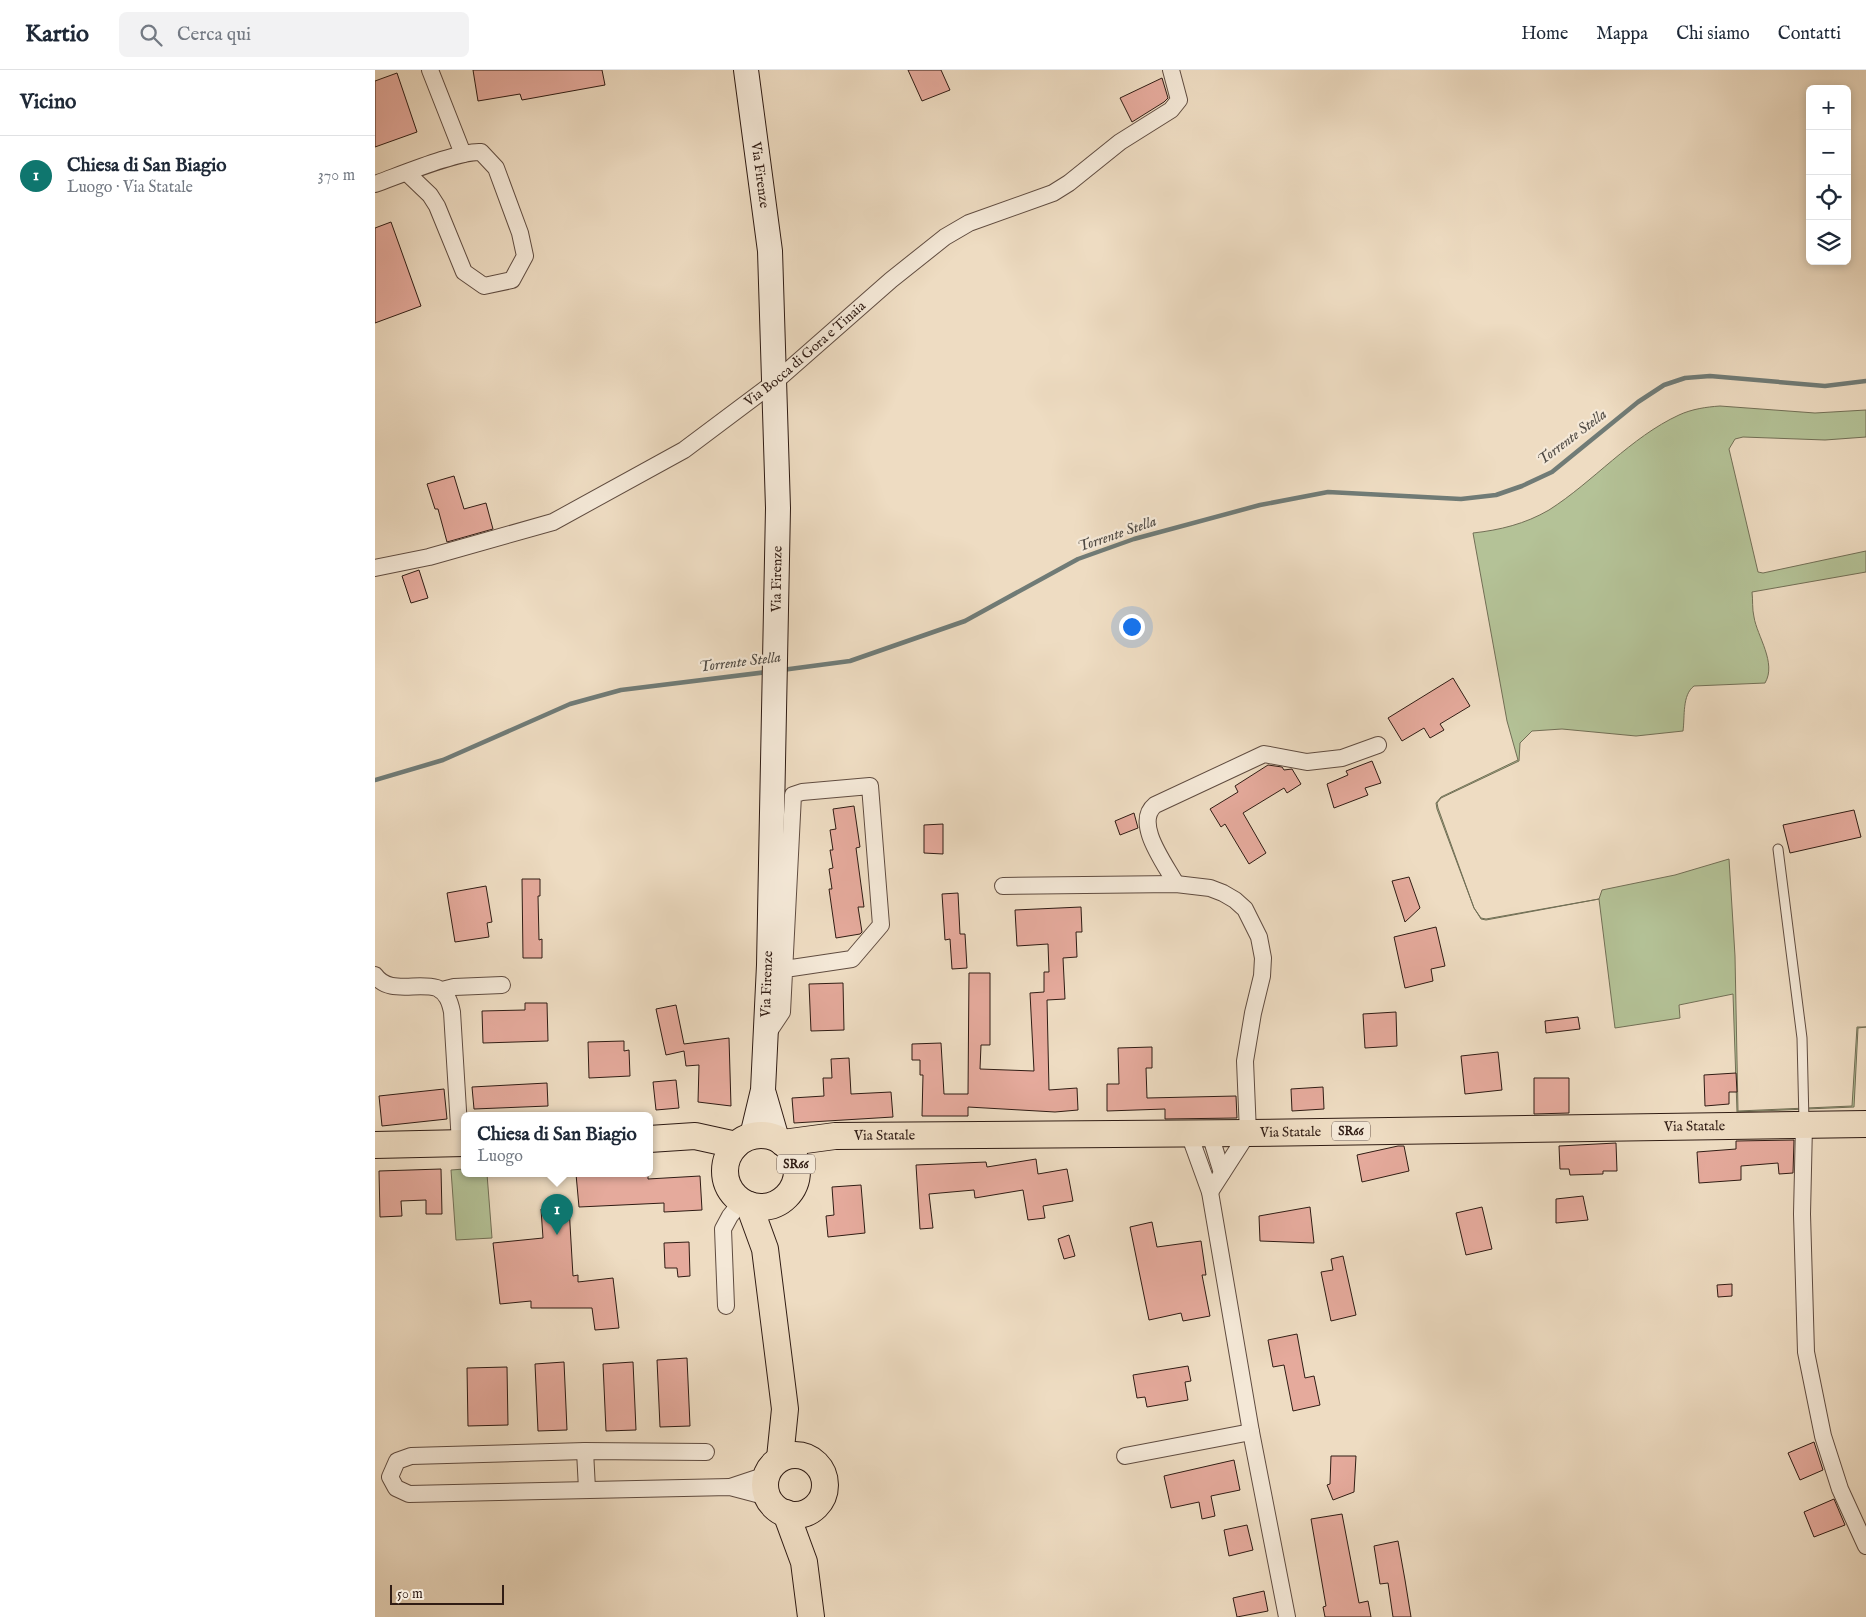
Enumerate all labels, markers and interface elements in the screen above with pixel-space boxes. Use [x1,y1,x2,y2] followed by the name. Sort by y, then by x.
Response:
[119,12,469,57] search box
[25,19,89,50] text: Kartio
[137,21,165,49] icon: search
[177,23,251,47] text: Cerca qui
[1521,23,1568,46] text: Home
[1596,23,1648,46] text: Mappa
[1676,23,1750,46] text: Chi siamo
[1778,23,1841,46] text: Contatti
[1806,85,1851,265] map controls
[1806,85,1851,130] button: +
[20,89,76,116] text: Vicino
[1806,130,1851,175] button: −
[747,140,773,210] street label: Via Firenze
[67,154,226,178] text: Chiesa di San Biagio
[33,166,39,186] text: 1
[318,166,355,186] text: 370 m
[1806,175,1851,220] button: locate
[67,178,193,198] text: Luogo · Via Statale
[1806,220,1851,265] button: layers
[740,297,870,411] street label: Via Bocca di Gora e Tinaia
[1534,405,1611,469] water label: Torrente Stella
[1075,512,1159,556] water label: Torrente Stella
[767,545,787,613] street label: Via Firenze
[1119,614,1145,640] your location
[698,648,782,676] water label: Torrente Stella
[757,950,777,1019] street label: Via Firenze
[461,1112,653,1177] popup
[1663,1117,1726,1136] street label: Via Statale
[1332,1122,1370,1140] road number: SR66
[477,1123,637,1147] text: Chiesa di San Biagio
[1259,1123,1322,1142] street label: Via Statale
[853,1126,916,1145] street label: Via Statale
[477,1147,523,1167] text: Luogo
[777,1154,815,1174] road number: SR66
[541,1194,573,1235] pin: 1
[390,1582,504,1605] scale bar
[397,1585,423,1603] text: 50 m

